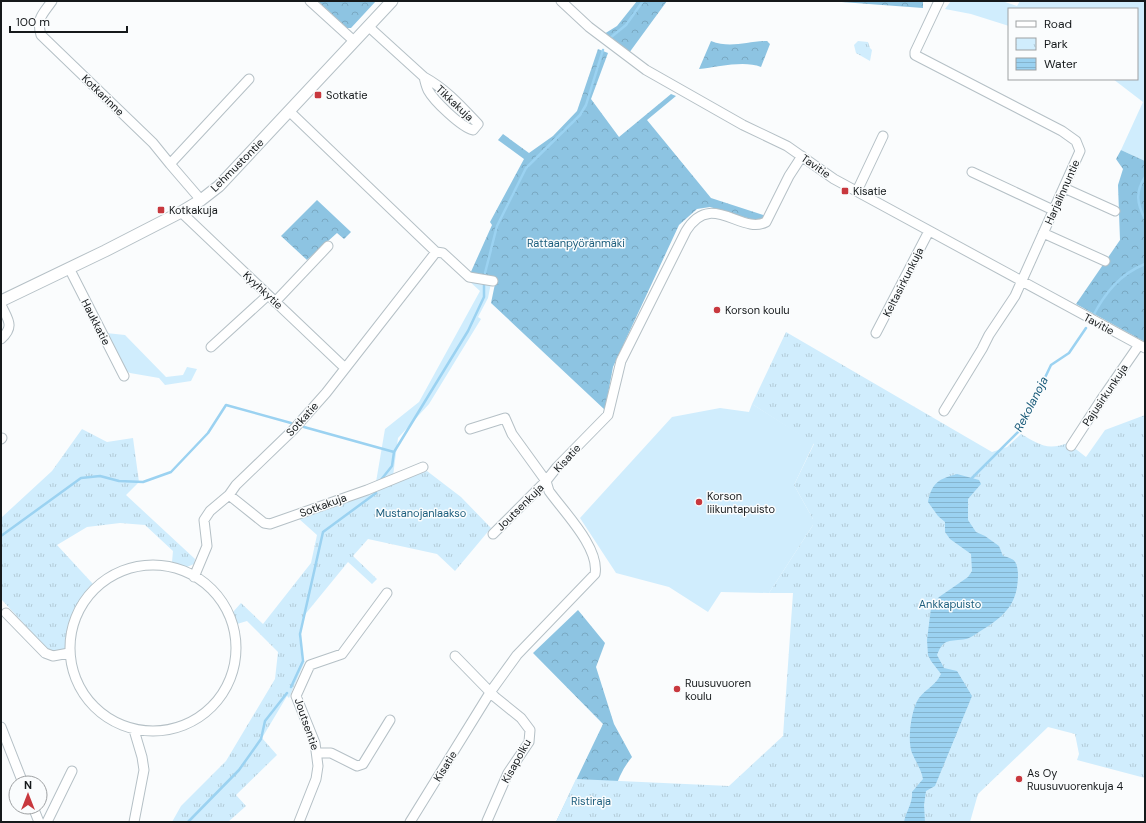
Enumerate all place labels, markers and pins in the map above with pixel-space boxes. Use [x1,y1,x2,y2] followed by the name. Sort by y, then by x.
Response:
[326,88,368,102] place label: Sotkatie
[313,90,323,100] marker: Sotkatie
[853,184,887,198] place label: Kisatie
[840,186,850,196] marker: Kisatie
[169,203,218,217] place label: Kotkakuja
[156,205,166,215] marker: Kotkakuja
[725,303,790,317] place label: Korson koulu
[712,305,722,315] marker: Korson koulu
[707,489,775,516] place label: Korson liikuntapuisto
[694,497,704,507] marker: Korson liikuntapuisto
[685,676,751,703] place label: Ruusuvuoren koulu
[672,684,682,694] marker: Ruusuvuoren koulu
[1027,766,1123,793] place label: As Oy Ruusuvuorenkuja 4
[1014,774,1024,784] marker: As Oy Ruusuvuorenkuja 4

